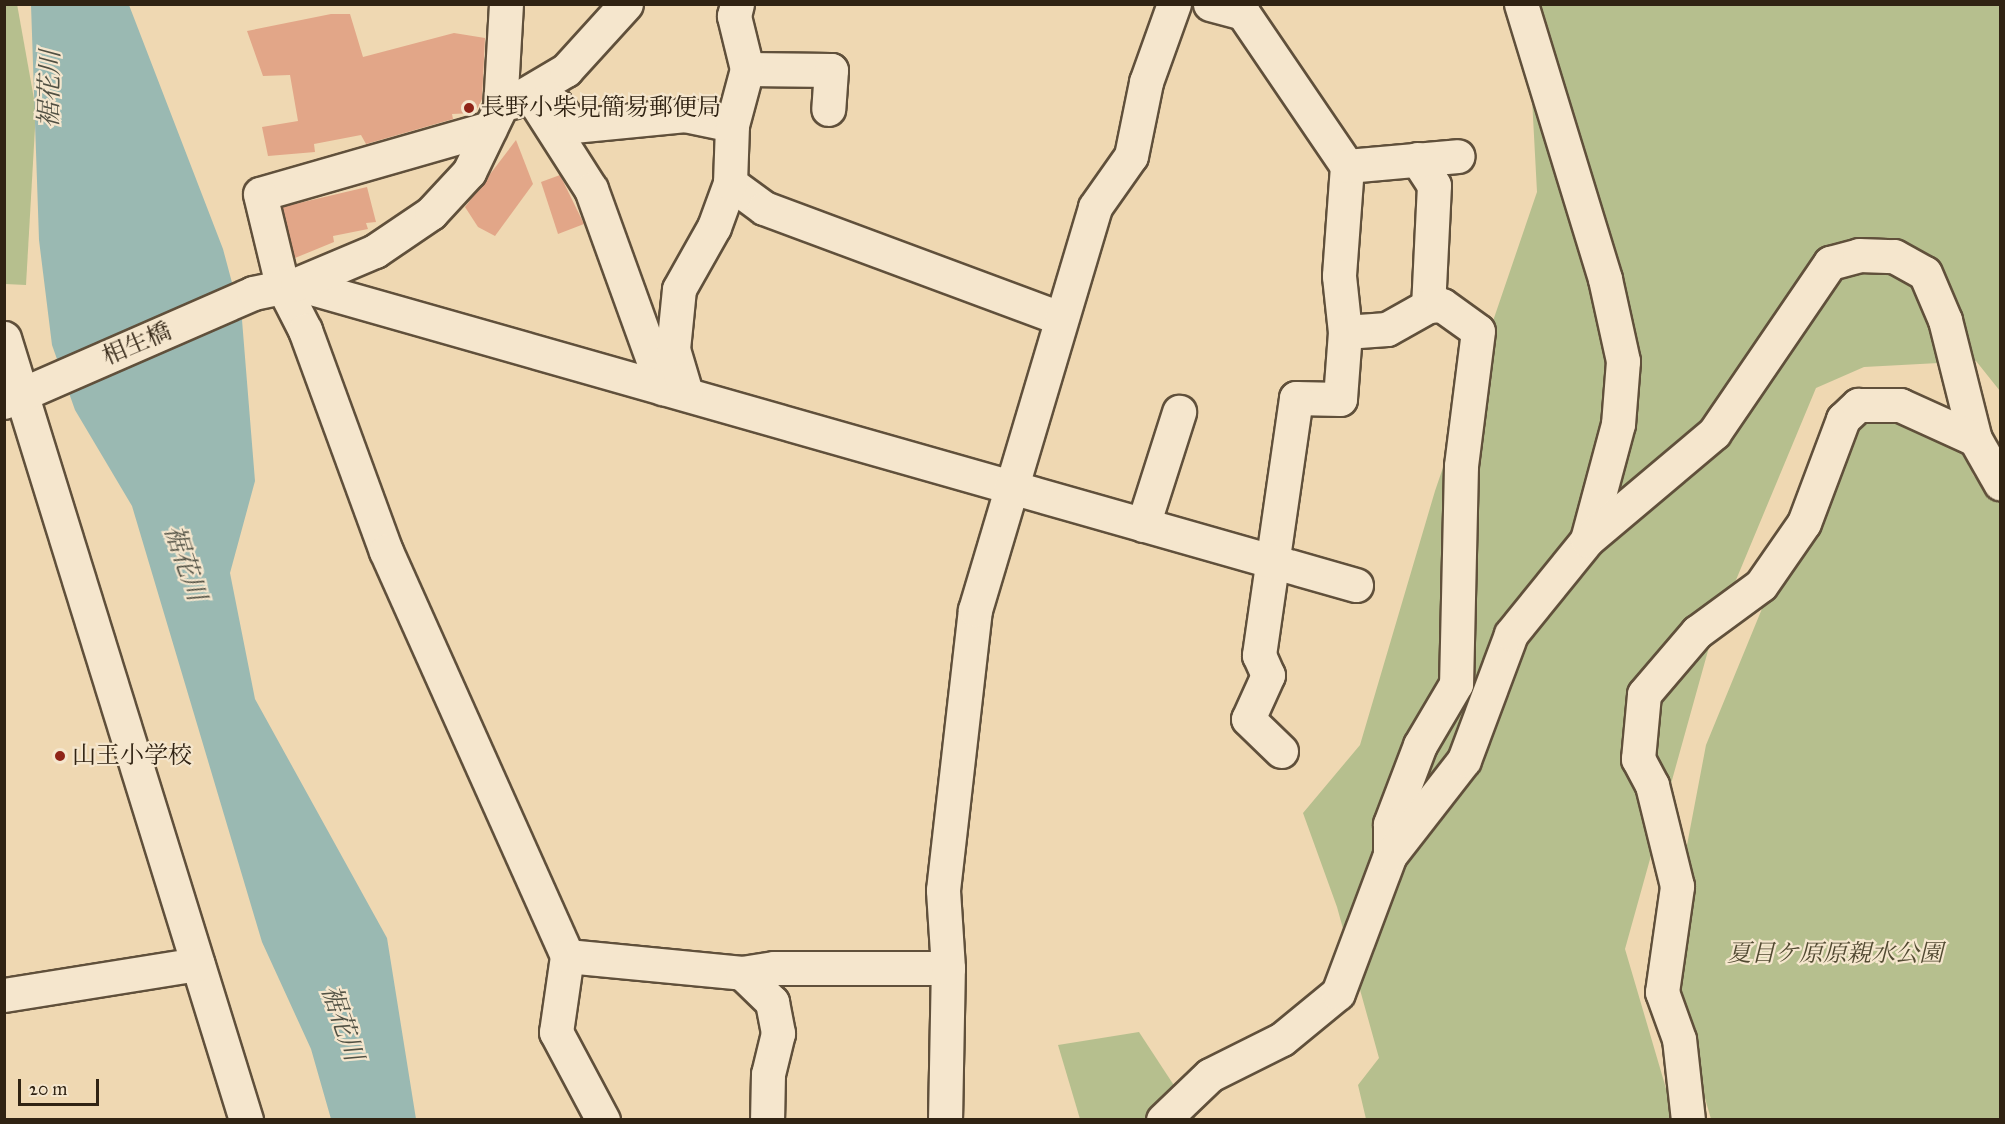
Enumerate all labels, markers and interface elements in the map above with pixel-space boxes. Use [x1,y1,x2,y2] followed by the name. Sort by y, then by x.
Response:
[34,50,66,128] water label: 裾花川
[481,94,721,122] place label: 長野小柴見簡易郵便局
[462,101,476,115] marker: 長野小柴見簡易郵便局
[98,317,176,371] street label: 相生橋
[158,521,212,605] water label: 裾花川
[72,742,192,770] place label: 山王小学校
[53,749,67,763] marker: 山王小学校
[1727,940,1943,968] park label: 夏目ケ原原親水公園
[315,981,369,1065] water label: 裾花川
[21,1067,102,1105] scale bar
[29,1078,67,1100] text: 20 m

